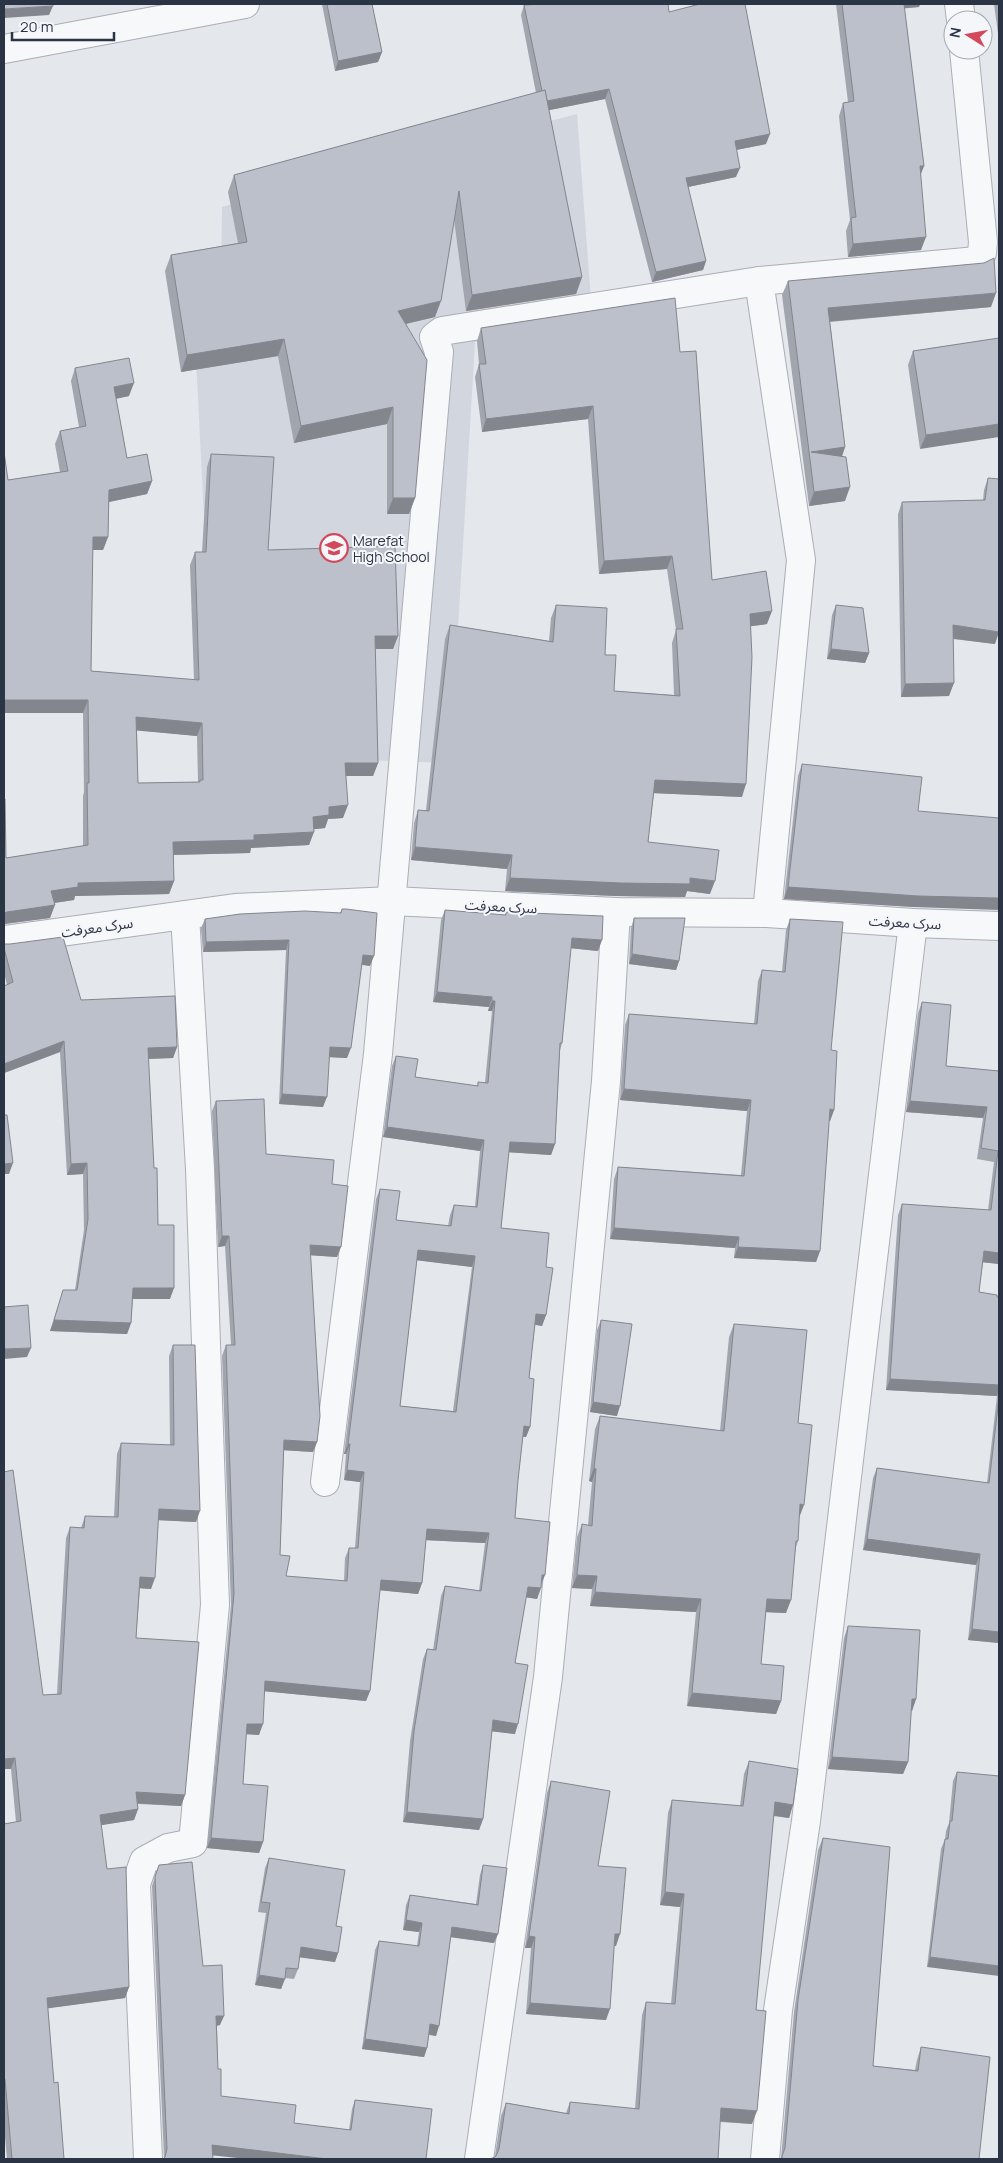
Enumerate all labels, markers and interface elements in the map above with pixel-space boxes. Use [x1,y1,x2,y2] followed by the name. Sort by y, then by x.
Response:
[12,10,115,42] scale bar
[943,10,993,60] north arrow
[20,16,53,37] text: 20 m
[944,26,965,39] text: N
[353,531,430,566] place label: Marefat High School
[319,533,349,563] school or university icon: Marefat High School
[464,895,538,917] street label: سرک معرفت
[868,911,942,933] street label: سرک معرفت
[60,913,134,941] street label: سرک معرفت

